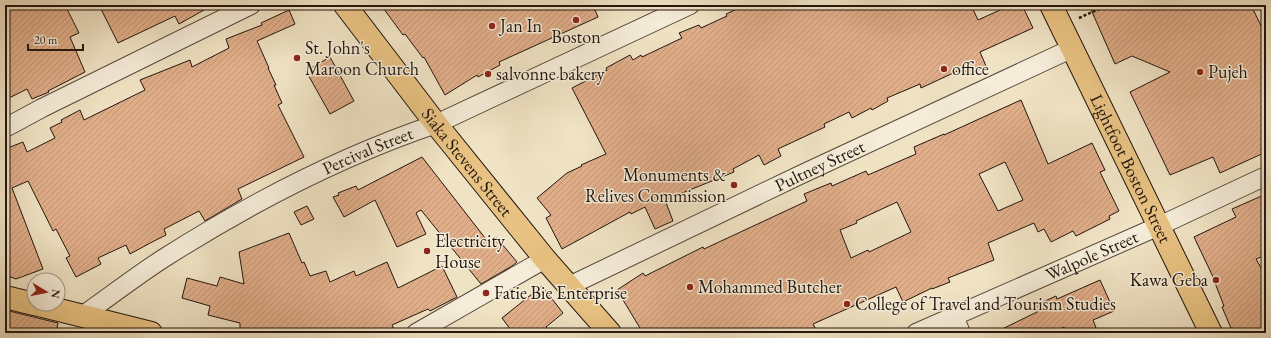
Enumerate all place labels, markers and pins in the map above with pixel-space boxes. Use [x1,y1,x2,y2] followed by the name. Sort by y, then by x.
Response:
[498,14,543,37] place label: Jan In
[571,15,581,25] marker: Boston
[487,21,497,31] marker: Jan In
[551,25,601,48] place label: Boston
[305,36,419,80] place label: St. John's Maroon Church
[292,53,302,63] marker: St. John's Maroon Church
[952,57,989,80] place label: office
[1208,60,1248,83] place label: Pujeh
[496,62,605,85] place label: salvonne bakery
[939,64,949,74] marker: office
[1195,67,1205,77] marker: Pujeh
[483,69,493,79] marker: salvonne bakery
[585,163,726,207] place label: Monuments & Relives Commission
[729,180,739,190] marker: Monuments & Relives Commission
[435,229,505,273] place label: Electricity House
[422,246,432,256] marker: Electricity House
[1130,268,1209,291] place label: Kawa Geba
[698,275,842,298] place label: Mohammed Butcher
[1211,275,1221,285] marker: Kawa Geba
[494,281,627,304] place label: Fatie Bie Enterprise
[685,282,695,292] marker: Mohammed Butcher
[481,288,491,298] marker: Fatie Bie Enterprise
[855,292,1116,315] place label: College of Travel and Tourism Studies
[842,299,852,309] marker: College of Travel and Tourism Studies

